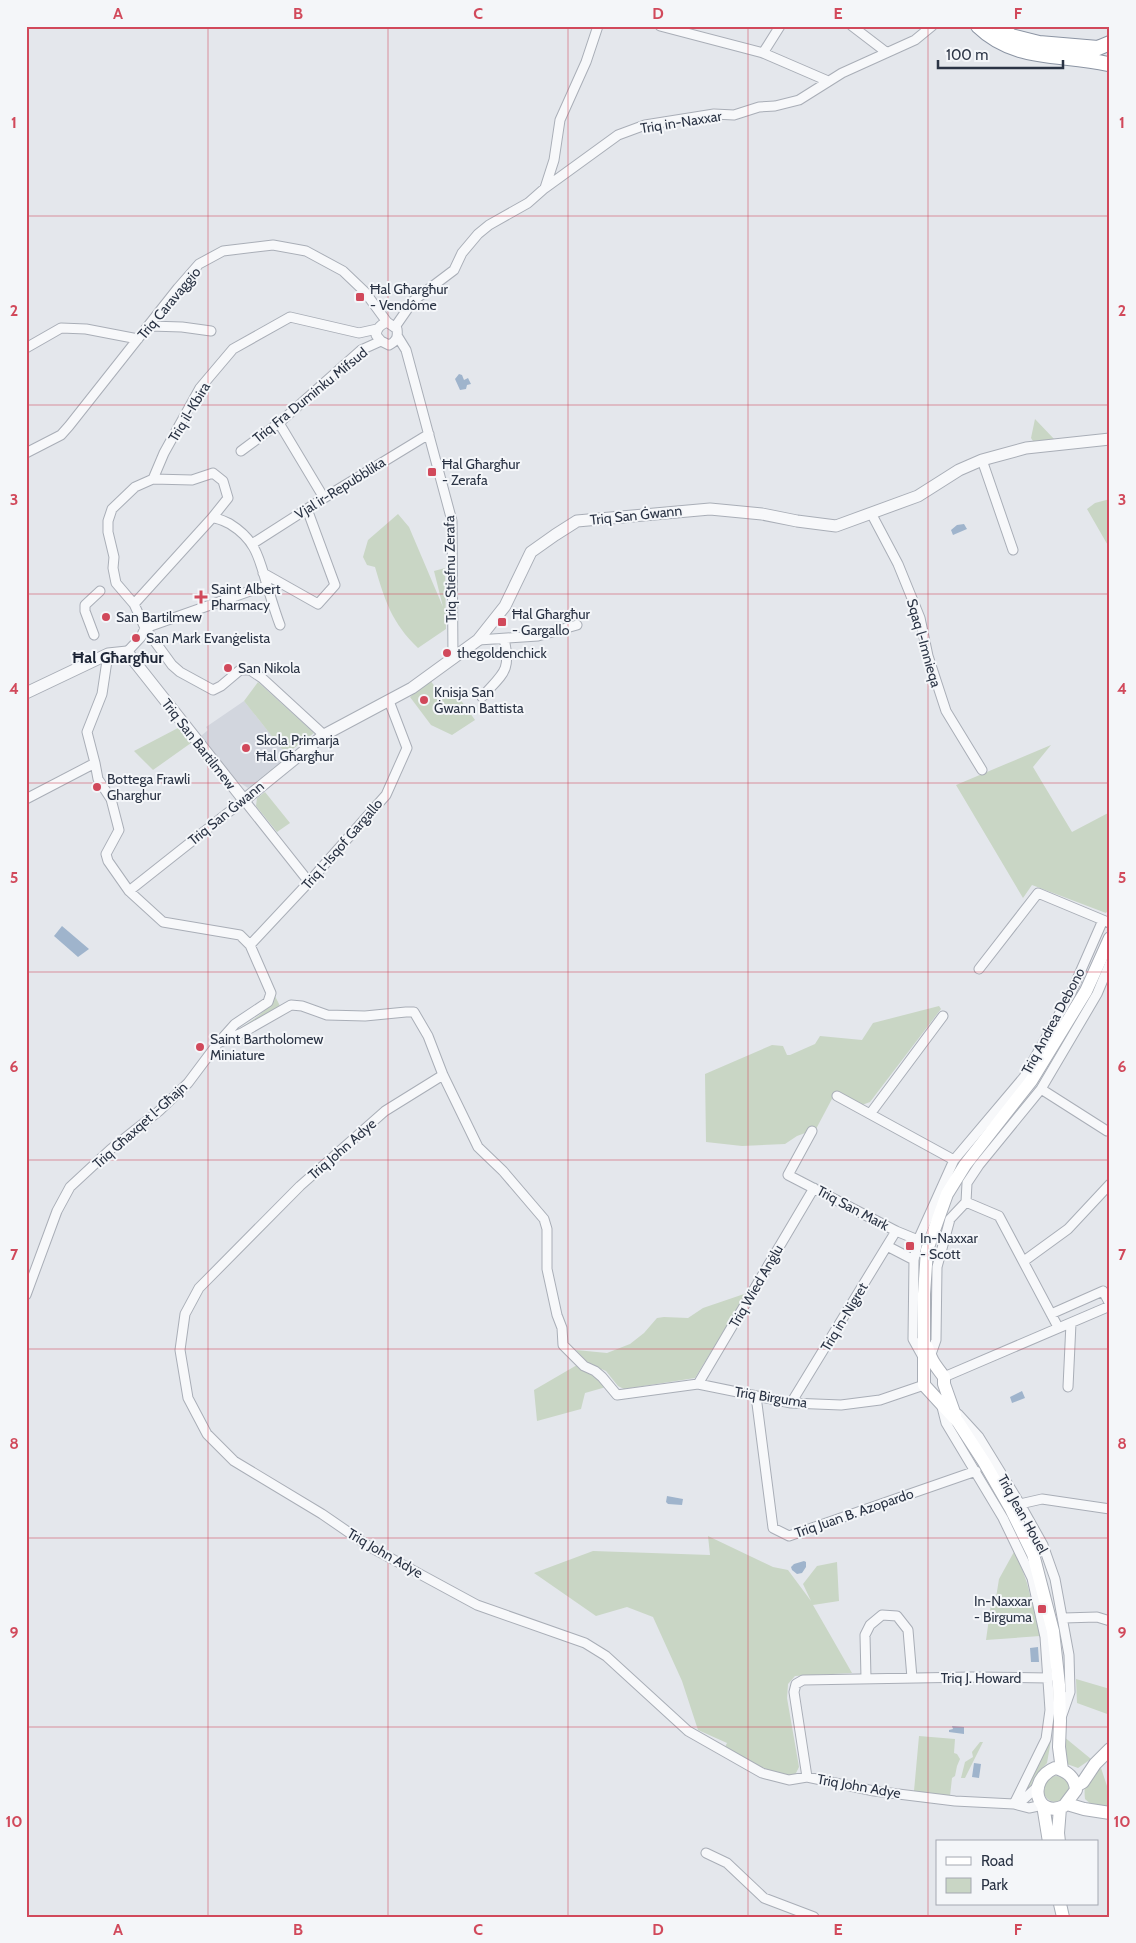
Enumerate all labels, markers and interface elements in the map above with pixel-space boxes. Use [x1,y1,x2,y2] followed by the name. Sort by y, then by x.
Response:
[113,4,123,23] text: A
[293,4,303,23] text: B
[473,4,483,23] text: C
[652,4,664,23] text: D
[833,4,843,23] text: E
[1014,4,1023,23] text: F
[938,38,1064,70] scale bar
[946,46,988,64] text: 100 m
[639,107,724,137] street label: Triq in-Naxxar
[11,113,17,132] text: 1
[1119,113,1125,132] text: 1
[133,263,205,343] street label: Triq Caravaggio
[370,280,449,314] place label: Ħal Għargħur - Vendôme
[354,291,366,303] marker: Ħal Għargħur - Vendôme
[10,301,18,320] text: 2
[1118,301,1126,320] text: 2
[249,343,371,447] street label: Triq Fra Duminku Mifsud
[164,379,214,445] street label: Triq il-Kbira
[291,453,389,523] street label: Vjal ir-Repubblika
[442,455,521,489] place label: Ħal Għargħur - Zerafa
[426,466,438,478] marker: Ħal Għargħur - Zerafa
[10,490,18,509] text: 3
[1118,490,1126,509] text: 3
[589,501,683,529] street label: Triq San Ġwann
[440,515,460,623] street label: Triq Stiefnu Zerafa
[211,580,281,614] place label: Saint Albert Pharmacy
[195,591,207,603] marker: Saint Albert Pharmacy
[903,597,945,690] street label: Sqaq l-Imnieqa
[512,605,591,639] place label: Ħal Għargħur - Gargallo
[116,608,202,626] place label: San Bartilmew
[100,611,112,623] marker: San Bartilmew
[496,616,508,628] marker: Ħal Għargħur - Gargallo
[146,629,271,647] place label: San Mark Evanġelista
[130,632,142,644] marker: San Mark Evanġelista
[457,644,547,662] place label: thegoldenchick
[441,647,453,659] marker: thegoldenchick
[72,648,164,667] district label: Ħal Għargħur
[238,659,301,677] place label: San Nikola
[222,662,234,674] marker: San Nikola
[9,679,19,698] text: 4
[1117,679,1127,698] text: 4
[434,683,524,717] place label: Knisja San Ġwann Battista
[418,694,430,706] marker: Knisja San Ġwann Battista
[158,695,240,793] street label: Triq San Bartilmew
[256,731,340,765] place label: Skola Primarja Ħal Għargħur
[240,742,252,754] marker: Skola Primarja Ħal Għargħur
[107,770,190,804] place label: Bottega Frawli Gharghur
[184,777,268,849] street label: Triq San Ġwann
[91,781,103,793] marker: Bottega Frawli Gharghur
[298,795,387,893] street label: Triq l-Isqof Gargallo
[10,868,18,887] text: 5
[1118,868,1126,887] text: 5
[1017,964,1089,1077] street label: Triq Andrea Debono
[210,1030,323,1064] place label: Saint Bartholomew Miniature
[194,1041,206,1053] marker: Saint Bartholomew Miniature
[10,1057,19,1076] text: 6
[1118,1057,1127,1076] text: 6
[89,1078,191,1172] street label: Triq Għaxqet l-Għajn
[304,1114,380,1184] street label: Triq John Adye
[814,1181,893,1235] street label: Triq San Mark
[920,1229,979,1263] place label: In-Naxxar - Scott
[904,1240,916,1252] marker: In-Naxxar - Scott
[725,1241,787,1331] street label: Triq Wied Anġlu
[10,1245,19,1264] text: 7
[1118,1245,1127,1264] text: 7
[816,1279,872,1355] street label: Triq in-Nigret
[733,1382,809,1412] street label: Triq Birguma
[9,1434,19,1453] text: 8
[1117,1434,1127,1453] text: 8
[994,1471,1053,1557] street label: Triq Jean Houel
[792,1484,916,1542] street label: Triq Juan B. Azopardo
[344,1524,426,1582] street label: Triq John Adye
[974,1592,1033,1626] place label: In-Naxxar - Birguma
[1036,1603,1048,1615] marker: In-Naxxar - Birguma
[10,1623,19,1642] text: 9
[1118,1623,1127,1642] text: 9
[941,1669,1021,1687] street label: Triq J. Howard
[816,1770,902,1802] street label: Triq John Adye
[5,1812,23,1831] text: 10
[1113,1812,1131,1831] text: 10
[936,1840,1098,1906] legend
[981,1852,1014,1870] text: Road
[981,1876,1008,1894] text: Park
[113,1920,123,1939] text: A
[293,1920,303,1939] text: B
[473,1920,483,1939] text: C
[652,1920,664,1939] text: D
[833,1920,843,1939] text: E
[1014,1920,1023,1939] text: F

